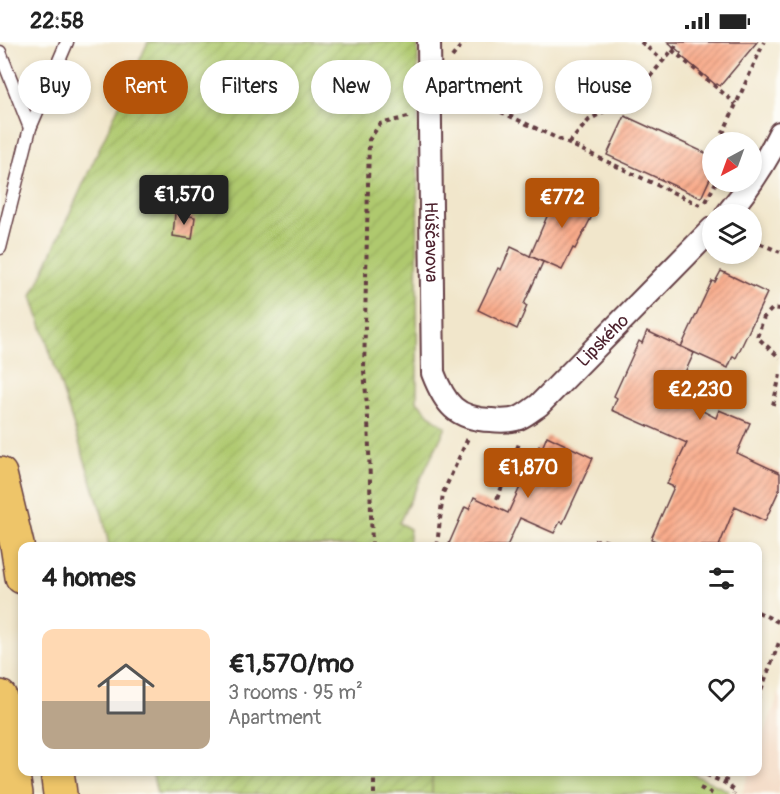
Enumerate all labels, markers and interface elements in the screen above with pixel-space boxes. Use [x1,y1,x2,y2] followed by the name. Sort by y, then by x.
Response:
[30,7,83,35] text: 22:58
[18,60,91,114] chip: Buy
[103,60,188,114] chip: Rent
[200,60,299,114] chip: Filters
[311,60,391,114] chip: New
[403,60,543,114] chip: Apartment
[555,60,652,114] chip: House
[702,132,762,192] north arrow
[702,132,762,264] map controls
[135,175,233,226] pin: €1,570
[526,178,598,229] pin: €772
[153,182,215,207] text: €1,570
[539,185,585,210] text: €772
[419,201,443,282] street label: Húščavova
[702,204,762,264] button: layers
[572,309,634,372] street label: Lipského
[651,370,749,421] pin: €2,230
[668,377,732,402] text: €2,230
[479,448,577,499] pin: €1,870
[498,455,558,480] text: €1,870
[42,562,136,594] text: 4 homes
[705,562,738,595] icon: filters
[228,648,354,680] text: €1,570/mo
[90,653,162,725] icon: home
[705,673,738,706] icon: heart
[228,680,363,705] text: 3 rooms · 95 m²
[228,705,321,730] text: Apartment

